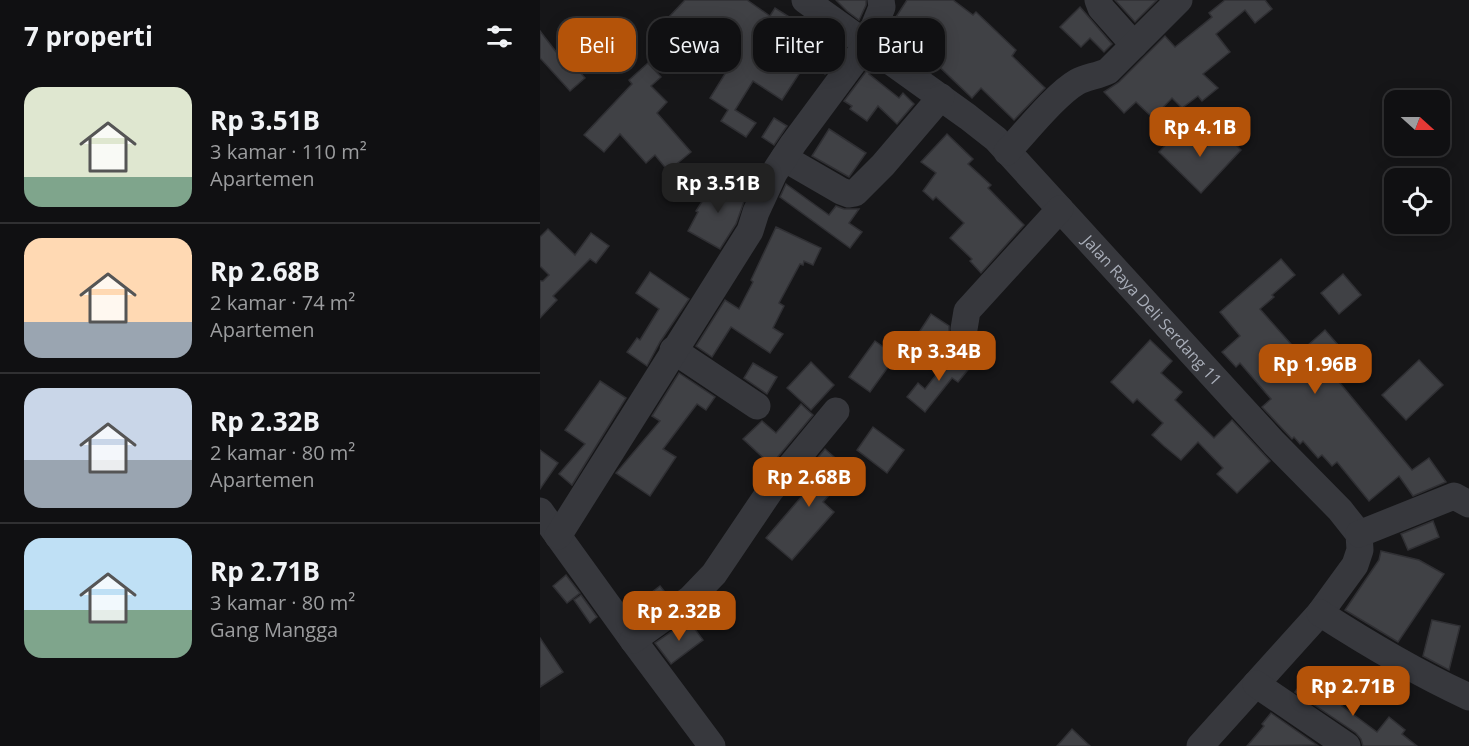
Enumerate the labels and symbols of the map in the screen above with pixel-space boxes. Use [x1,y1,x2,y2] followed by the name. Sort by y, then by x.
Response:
[1384,90,1450,156] north arrow
[1145,107,1255,158] pin: Rp 4.1B
[656,163,780,214] pin: Rp 3.51B
[1077,229,1227,390] street label: Jalan Raya Deli Serdang 11
[877,331,1001,382] pin: Rp 3.34B
[1253,344,1377,395] pin: Rp 1.96B
[747,457,871,508] pin: Rp 2.68B
[617,591,741,642] pin: Rp 2.32B
[1291,666,1415,717] pin: Rp 2.71B

